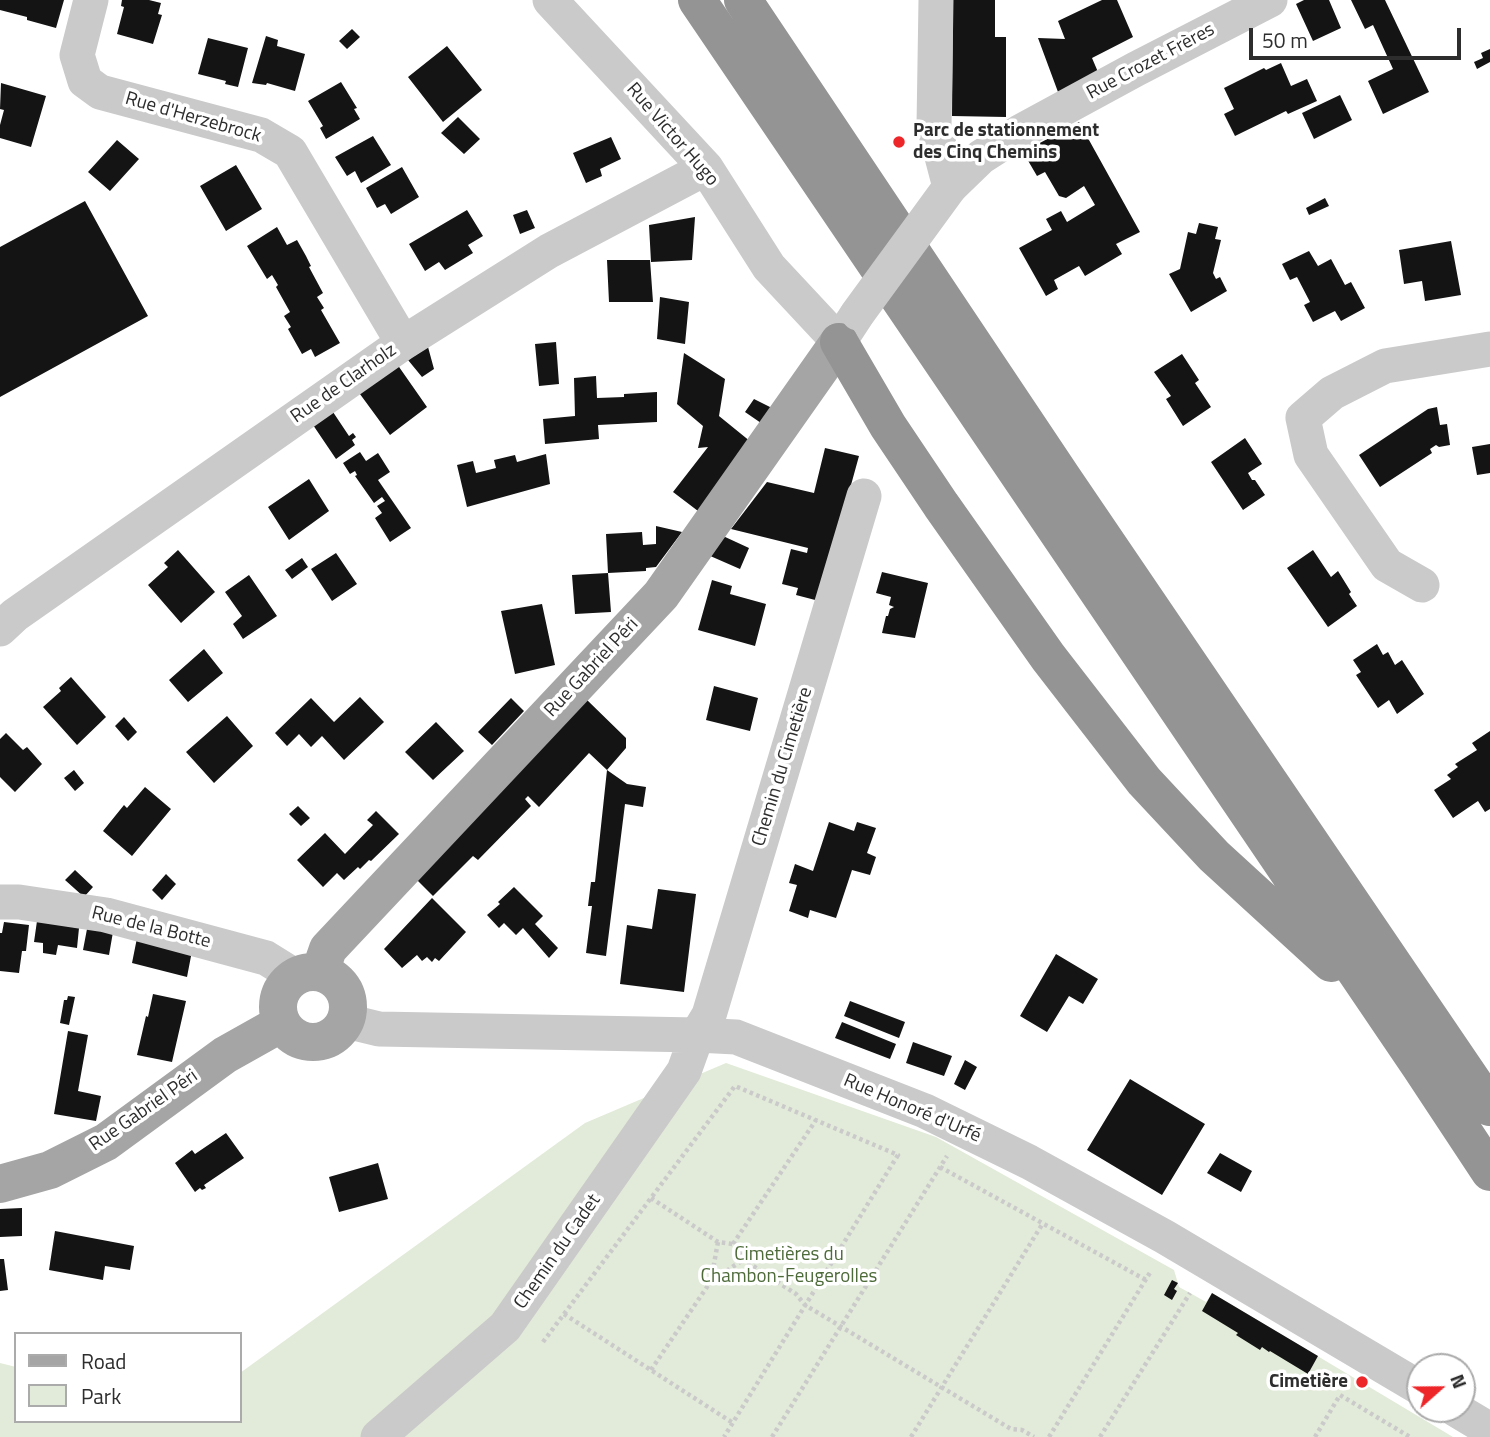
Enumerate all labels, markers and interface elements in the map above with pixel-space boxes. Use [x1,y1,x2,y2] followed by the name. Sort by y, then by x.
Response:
[1252,14,1464,58] scale bar
[1083,19,1219,105] street label: Rue Crozet Frères
[1262,24,1308,56] text: 50 m
[621,79,723,191] street label: Rue Victor Hugo
[122,88,264,148] street label: Rue d'Herzebrock
[913,120,1099,164] place label: Parc de stationnement des Cinq Chemins
[891,134,907,150] marker: Parc de stationnement des Cinq Chemins
[287,339,401,429] street label: Rue de Clarholz
[540,614,644,722] street label: Rue Gabriel Péri
[748,685,818,849] street label: Chemin du Cimetière
[89,902,213,954] street label: Rue de la Botte
[85,1065,203,1157] street label: Rue Gabriel Péri
[840,1070,984,1148] street label: Rue Honoré d'Urfé
[510,1190,606,1314] street label: Chemin du Cadet
[701,1244,877,1288] park label: Cimetières du Chambon-Feugerolles
[14,1332,242,1423] legend
[81,1345,126,1377] text: Road
[1406,1353,1476,1423] north arrow
[1443,1370,1475,1392] text: N
[1269,1371,1348,1393] place label: Cimetière
[1354,1374,1370,1390] marker: Cimetière
[81,1380,121,1412] text: Park

